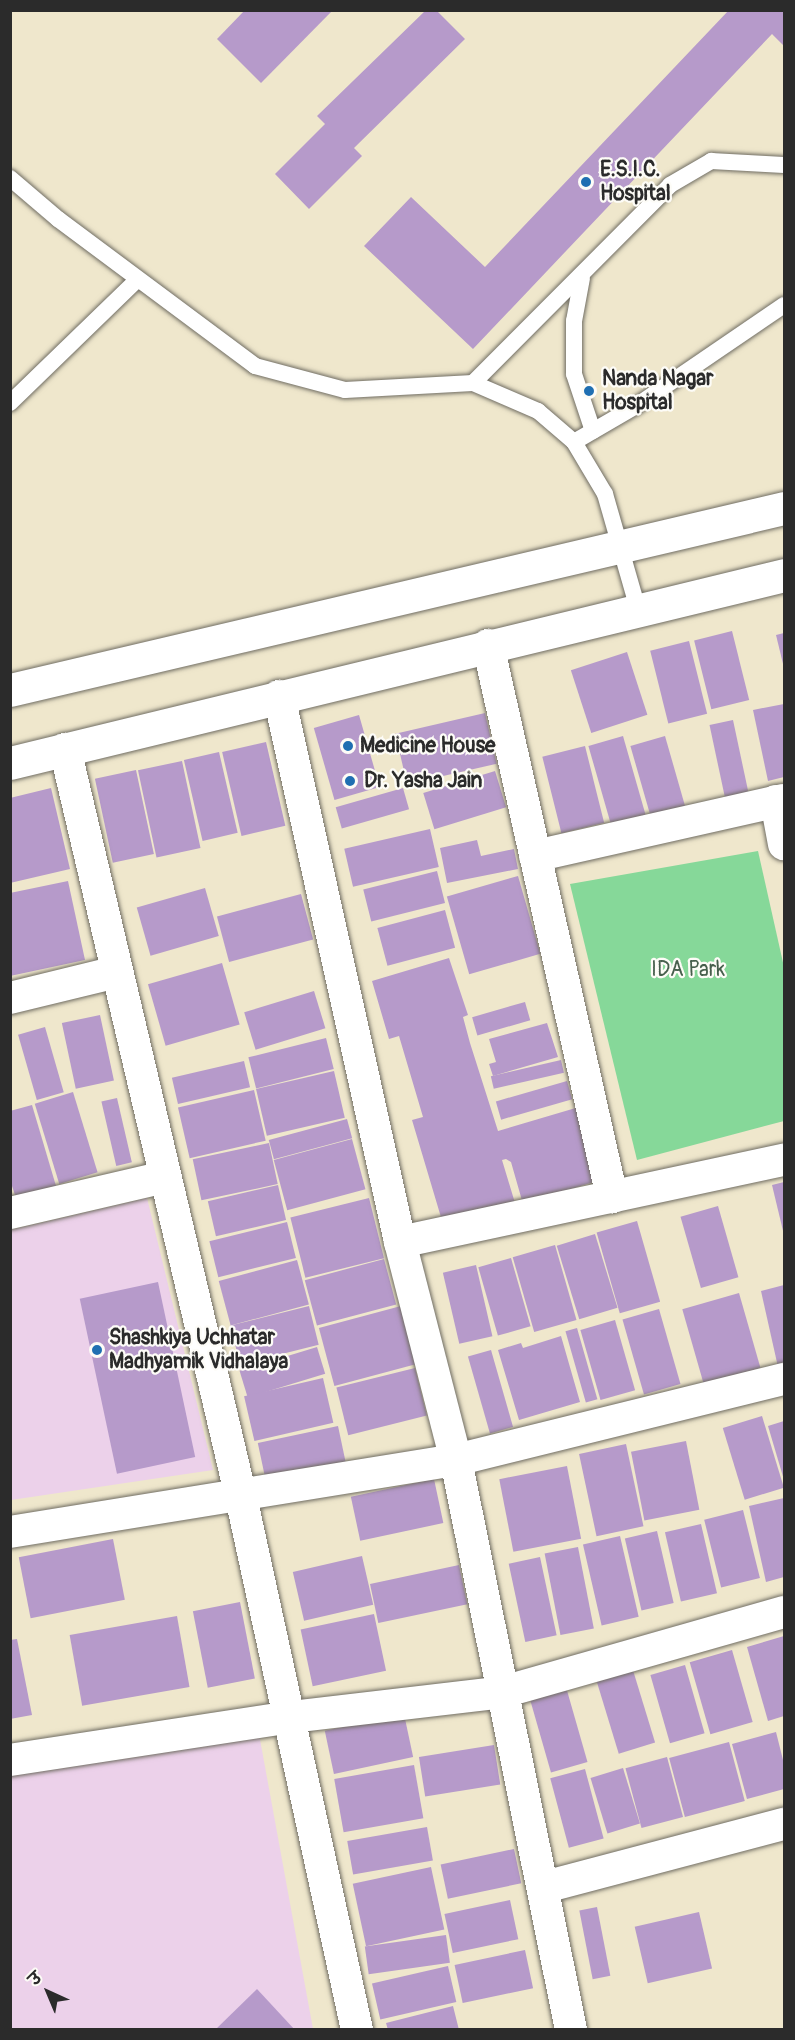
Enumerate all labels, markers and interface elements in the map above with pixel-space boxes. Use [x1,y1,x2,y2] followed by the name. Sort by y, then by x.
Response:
[600,157,671,207] place label: E.S.I.C. Hospital
[577,173,595,191] marker: E.S.I.C. Hospital
[602,366,714,416] place label: Nanda Nagar Hospital
[580,382,598,400] marker: Nanda Nagar Hospital
[360,733,495,759] place label: Medicine House
[341,739,355,753] marker: Medicine House
[364,768,482,794] place label: Dr. Yasha Jain
[341,772,359,790] marker: Dr. Yasha Jain
[651,957,725,983] park label: IDA Park
[109,1325,288,1375] place label: Shashkiya Uchhatar Madhyamik Vidhalaya
[90,1343,104,1357] marker: Shashkiya Uchhatar Madhyamik Vidhalaya
[18,1962,78,2022] north arrow
[25,1968,46,1990] text: उ

